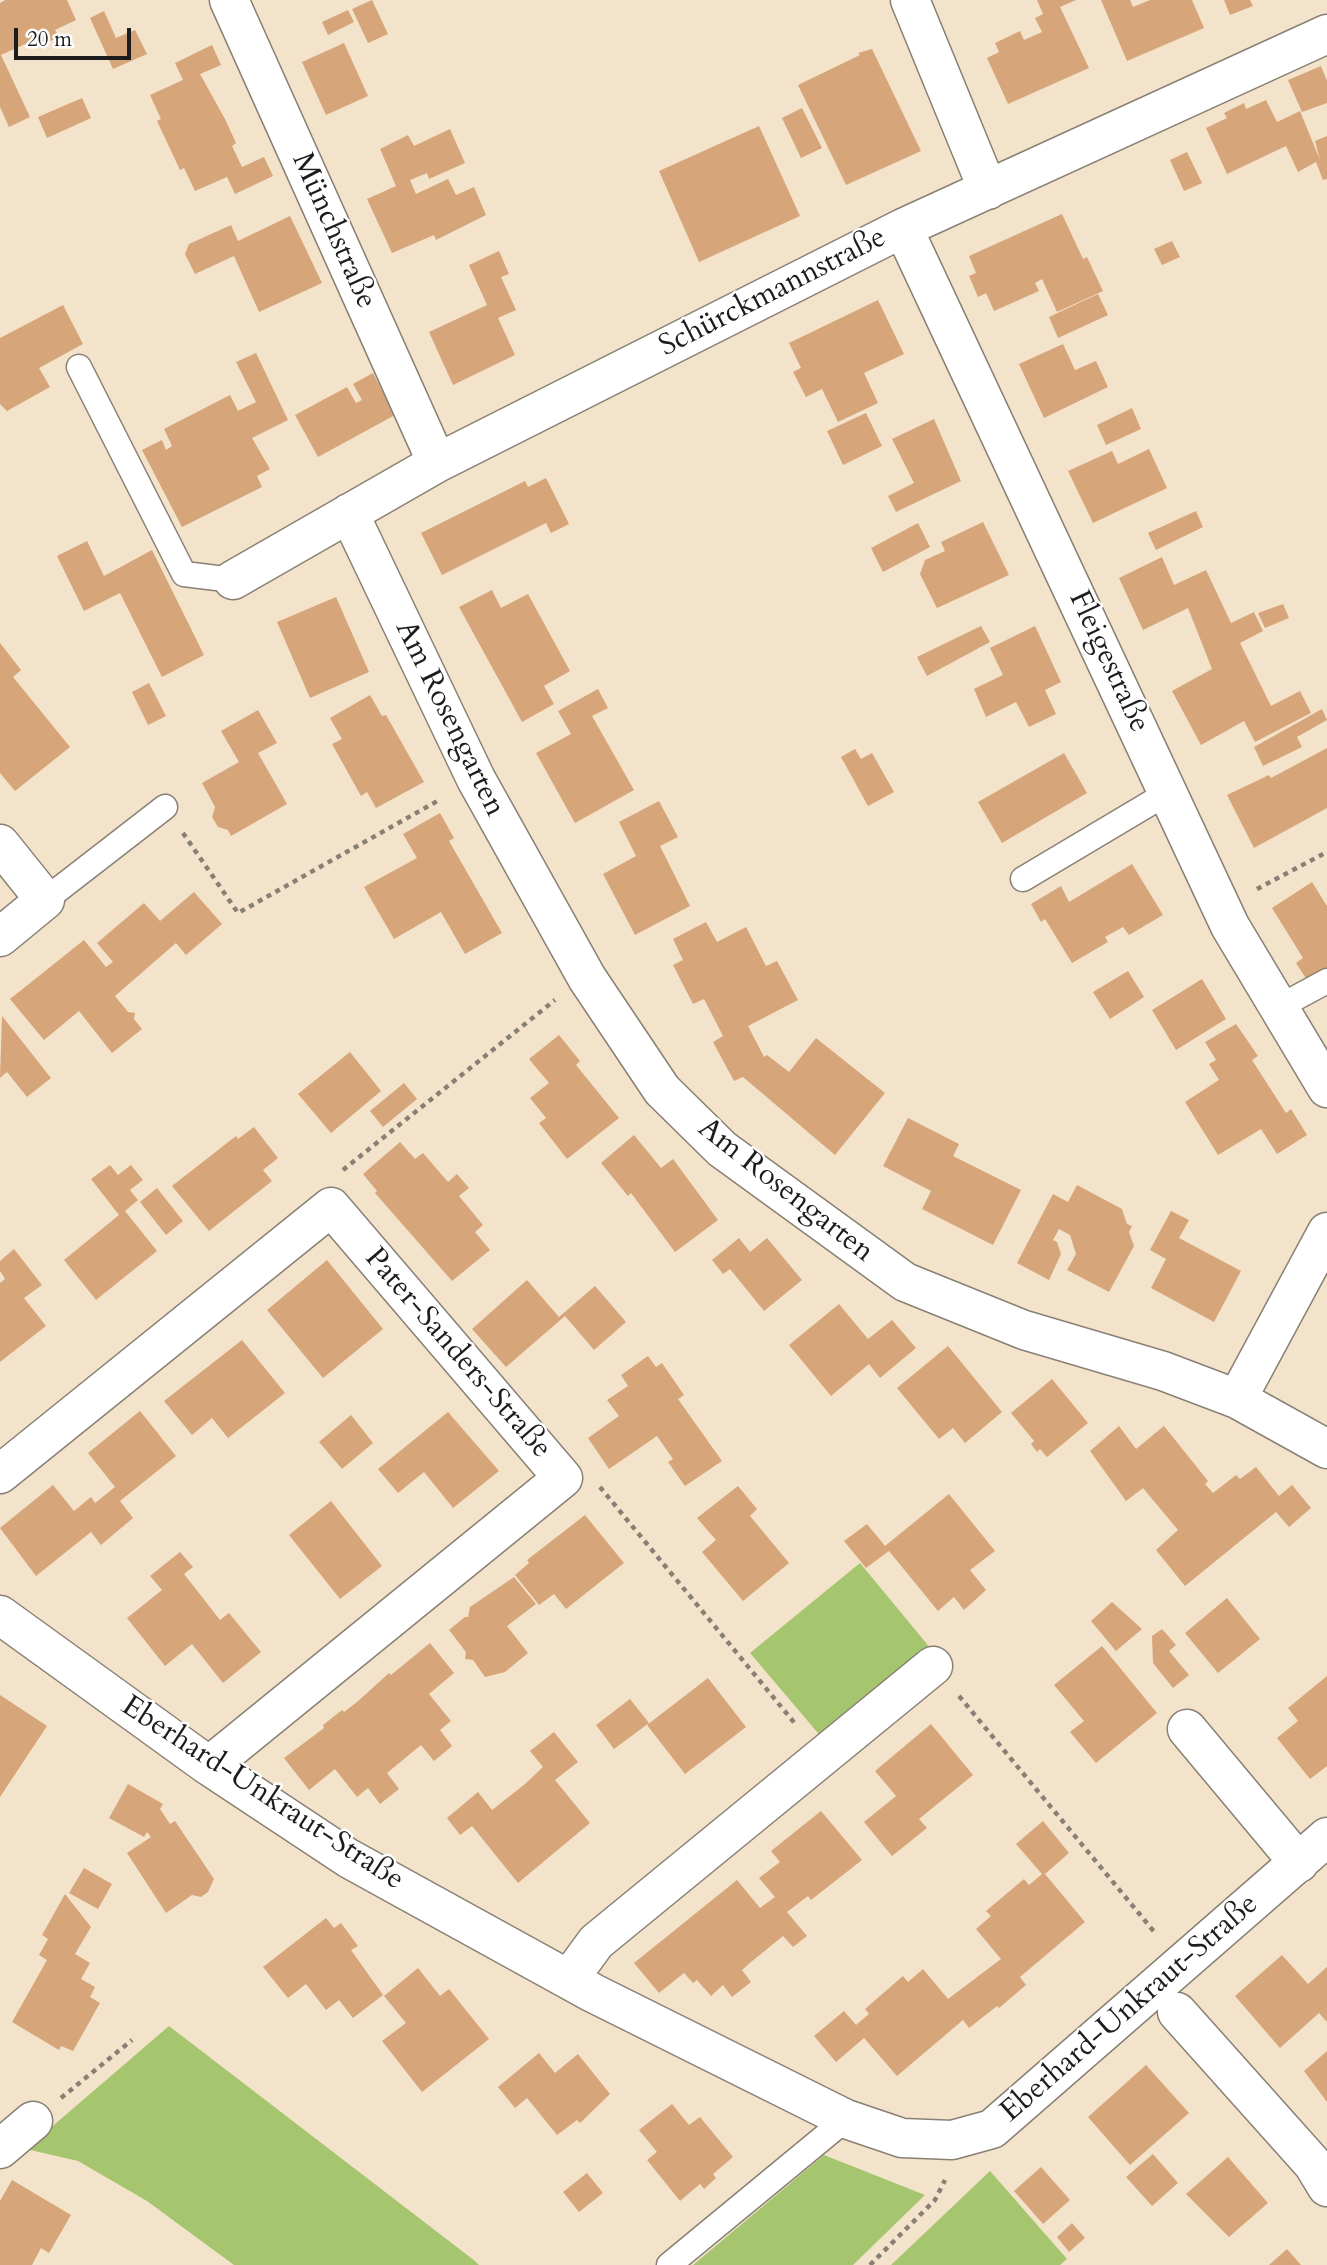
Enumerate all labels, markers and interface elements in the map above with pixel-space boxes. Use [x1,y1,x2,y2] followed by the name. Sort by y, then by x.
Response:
[18,14,135,58] scale bar
[27,25,72,54] text: 20 m
[283,147,383,315] street label: Münchstraße
[654,220,892,366] street label: Schürckmannstraße
[1060,585,1156,739] street label: Fleigestraße
[386,615,512,823] street label: Am Rosengarten
[690,1111,880,1271] street label: Am Rosengarten
[356,1241,558,1467] street label: Pater-Sanders-Straße
[114,1689,410,1899] street label: Eberhard-Unkraut-Straße
[994,1887,1266,2131] street label: Eberhard-Unkraut-Straße

